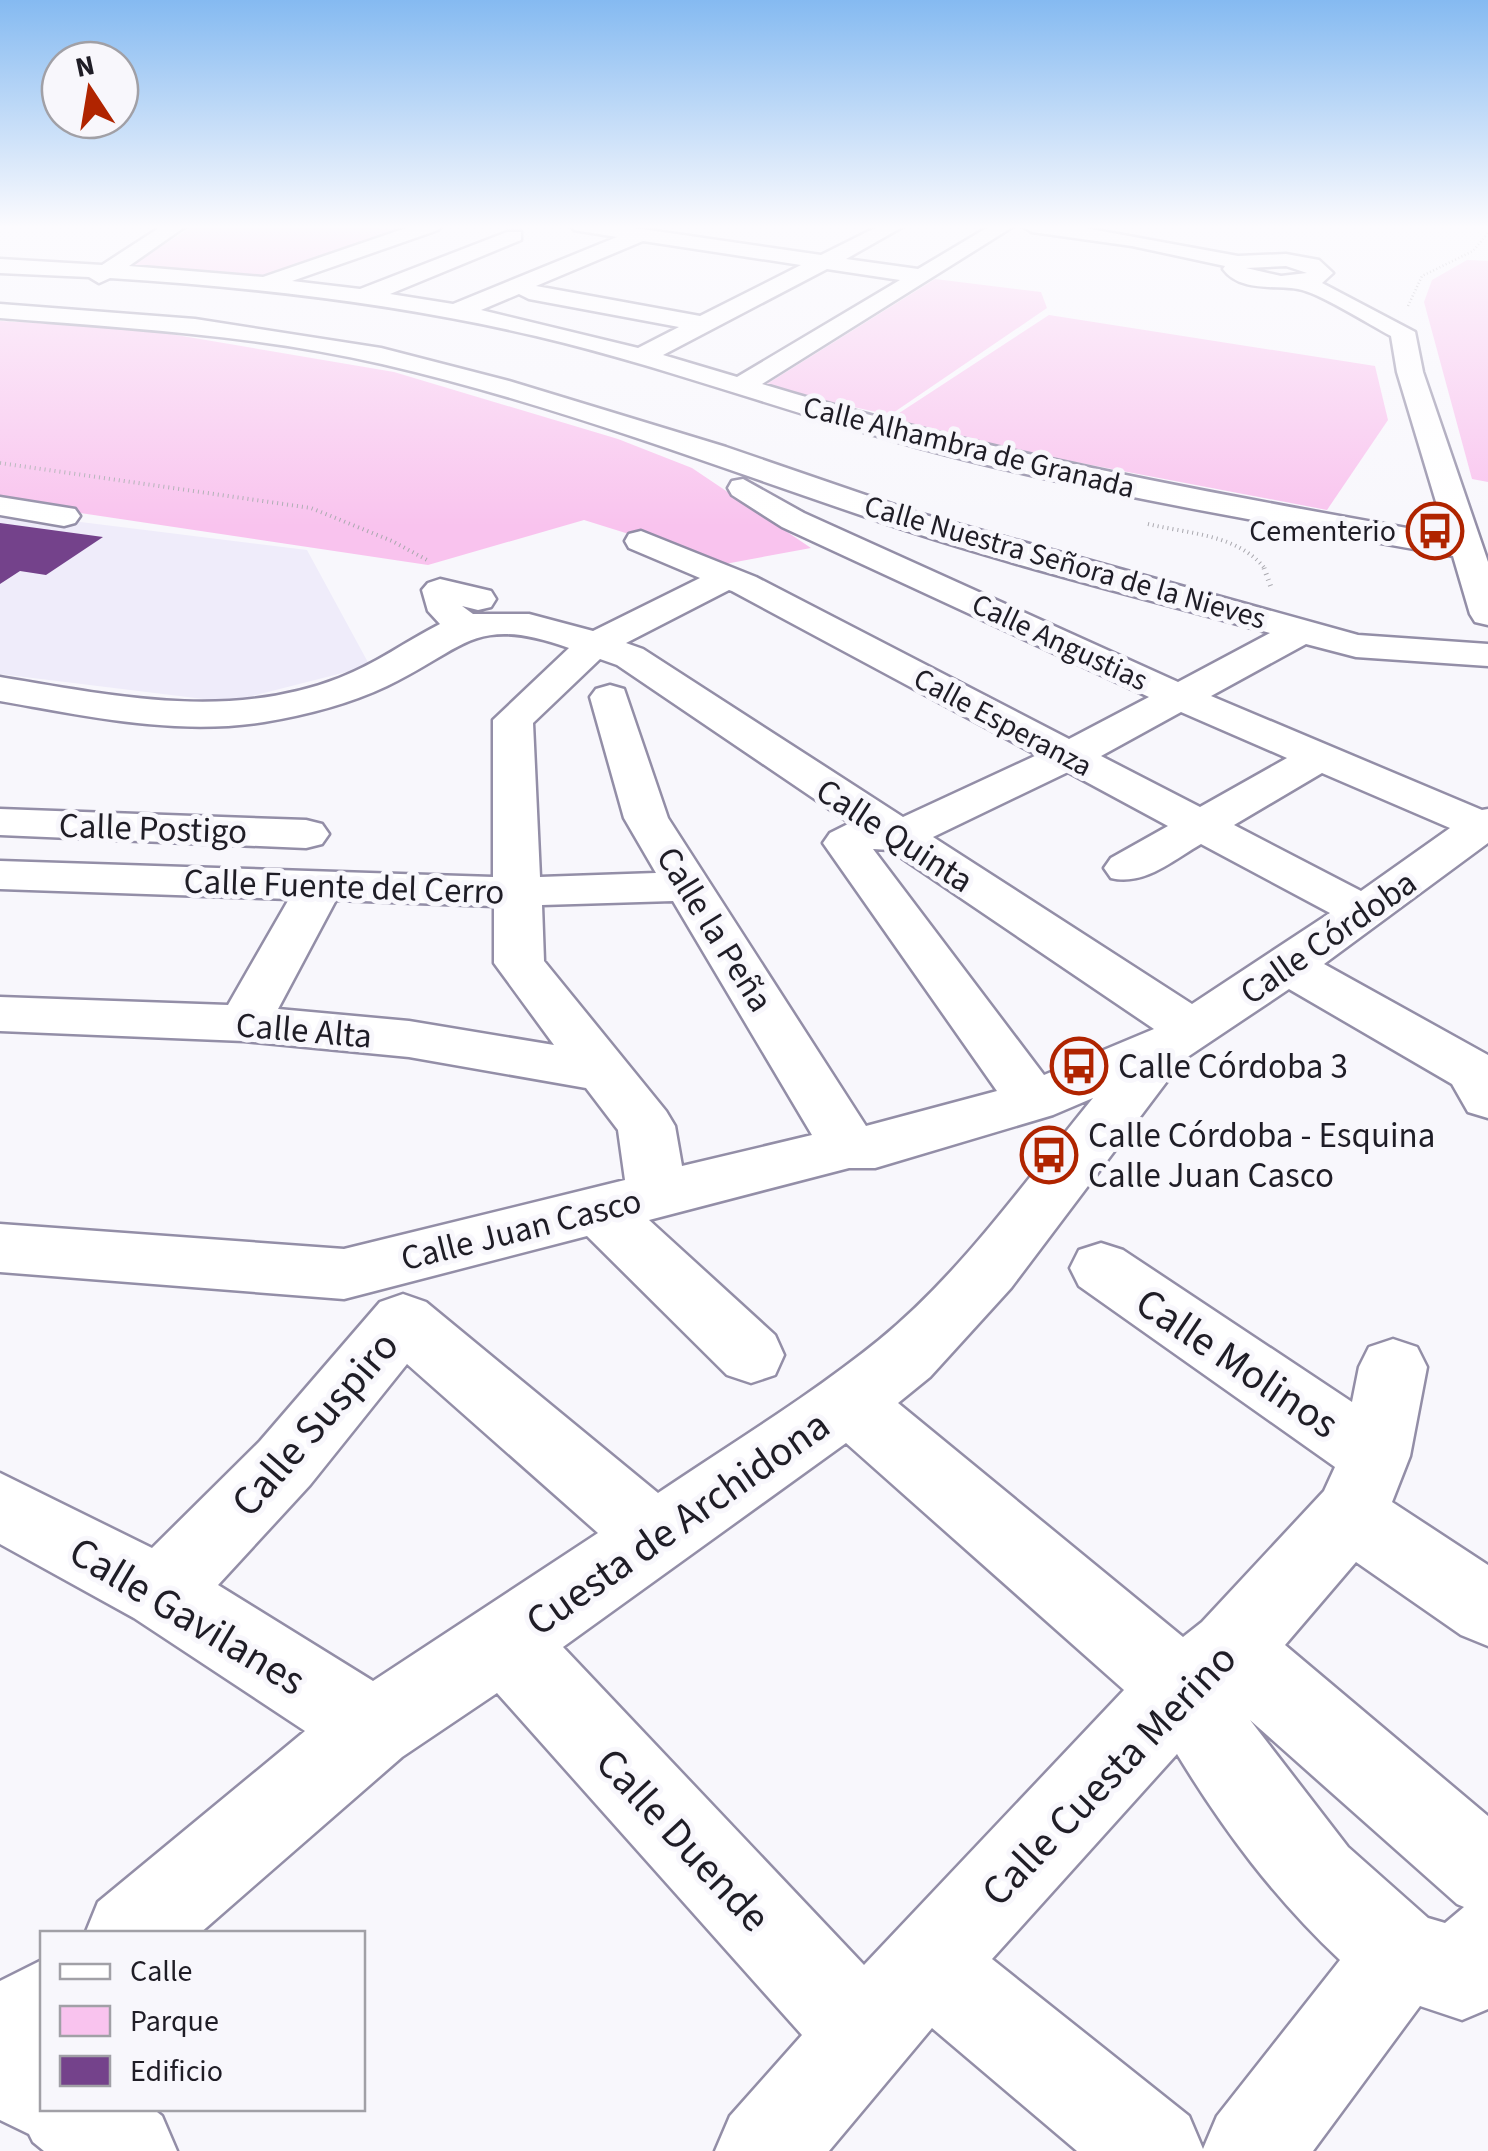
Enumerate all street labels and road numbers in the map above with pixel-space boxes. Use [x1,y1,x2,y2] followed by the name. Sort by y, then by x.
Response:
[799,385,1139,510] street label: Calle Alhambra de Granada
[859,485,1271,640] street label: Calle Nuestra Señora de la Nieves
[965,583,1155,702] street label: Calle Angustias
[906,657,1100,788] street label: Calle Esperanza
[806,766,983,905] street label: Calle Quinta
[58,801,248,857] street label: Calle Postigo
[644,837,785,1022] street label: Calle la Peña
[183,856,505,918] street label: Calle Fuente del Cerro
[1230,858,1427,1017] street label: Calle Córdoba
[234,1000,374,1062] street label: Calle Alta
[396,1176,647,1284] street label: Calle Juan Casco
[1123,1274,1350,1454] street label: Calle Molinos
[218,1318,413,1531] street label: Calle Suspiro
[514,1396,842,1651] street label: Cuesta de Archidona
[57,1522,316,1711] street label: Calle Gavilanes
[968,1631,1251,1920] street label: Calle Cuesta Merino
[581,1735,784,1946] street label: Calle Duende

